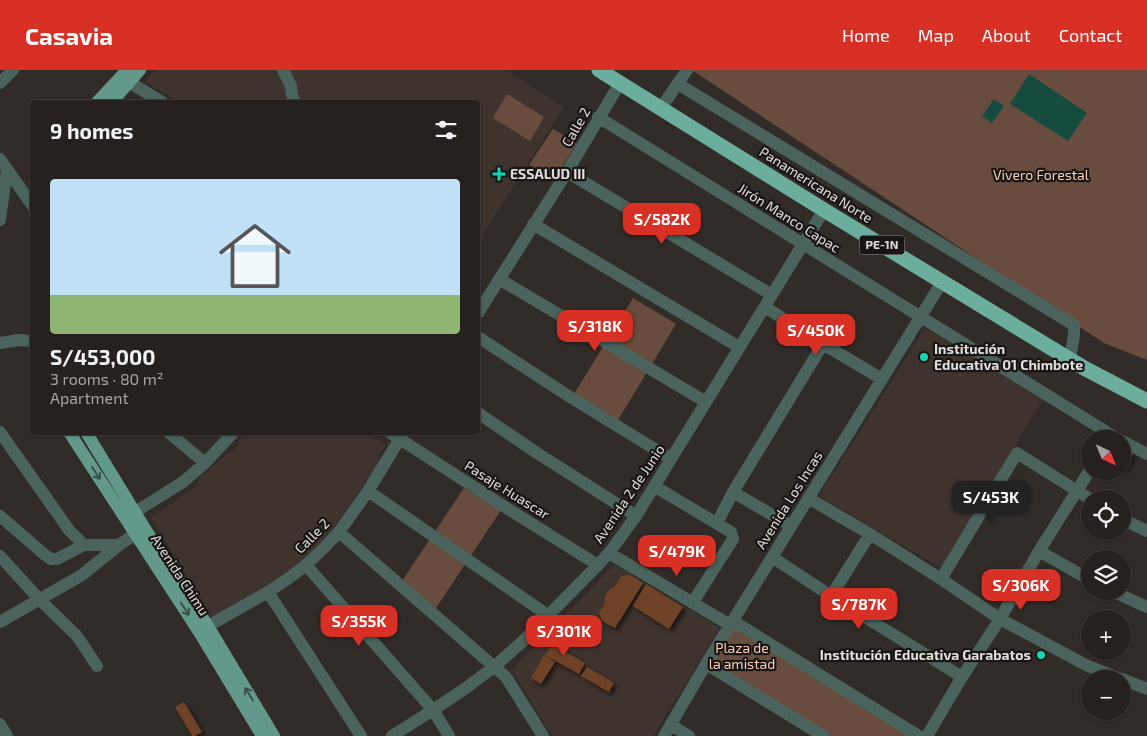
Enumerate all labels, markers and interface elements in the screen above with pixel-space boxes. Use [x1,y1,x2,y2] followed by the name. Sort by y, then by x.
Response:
[25,21,113,50] text: Casavia
[842,24,890,46] text: Home
[918,24,954,46] text: Map
[982,24,1031,46] text: About
[1059,24,1122,46] text: Contact
[558,104,594,149] street label: Calle 2
[432,116,460,144] icon: filters
[50,118,133,143] text: 9 homes
[756,143,876,226] street label: Panamericana Norte
[510,165,585,182] place label: ESSALUD III
[993,166,1090,183] park label: Vivero Forestal
[492,167,506,181] marker: ESSALUD III
[735,179,844,256] street label: Jirón Manco Capac
[621,202,703,245] pin: S/582K
[634,209,690,228] text: S/582K
[210,211,300,301] icon: home
[860,236,904,254] road number: PE-1N
[554,310,636,352] pin: S/318K
[775,314,857,356] pin: S/450K
[568,316,622,335] text: S/318K
[787,320,845,339] text: S/450K
[934,340,1083,373] place label: Institución Educativa 01 Chimbote
[50,344,155,369] text: S/453,000
[918,351,930,363] marker: Institución Educativa 01 Chimbote
[50,369,163,388] text: 3 rooms · 80 m²
[50,388,129,407] text: Apartment
[1081,430,1131,480] north arrow
[1081,430,1131,720] map controls
[589,441,668,546] street label: Avenida 2 de Junio
[752,448,826,552] street label: Avenida Los Incas
[462,457,553,523] street label: Pasaje Huascar
[91,466,101,480] one-way arrow
[950,480,1032,523] pin: S/453K
[963,487,1019,506] text: S/453K
[1081,490,1131,540] button: locate
[291,515,333,557] street label: Calle 2
[148,531,213,619] street label: Avenida Chimu
[636,534,718,577] pin: S/479K
[649,541,705,560] text: S/479K
[1081,550,1131,600] button: layers
[980,568,1062,611] pin: S/306K
[993,575,1049,594] text: S/306K
[818,588,900,630] pin: S/787K
[831,594,887,613] text: S/787K
[180,602,190,616] one-way arrow
[318,604,400,647] pin: S/355K
[1081,610,1131,660] button: +
[332,611,386,630] text: S/355K
[523,614,605,657] pin: S/301K
[537,621,591,640] text: S/301K
[709,639,775,672] park label: Plaza de la amistad
[820,646,1031,663] place label: Institución Educativa Garabatos
[1035,649,1047,661] marker: Institución Educativa Garabatos
[1081,670,1131,720] button: −
[243,688,253,702] one-way arrow

